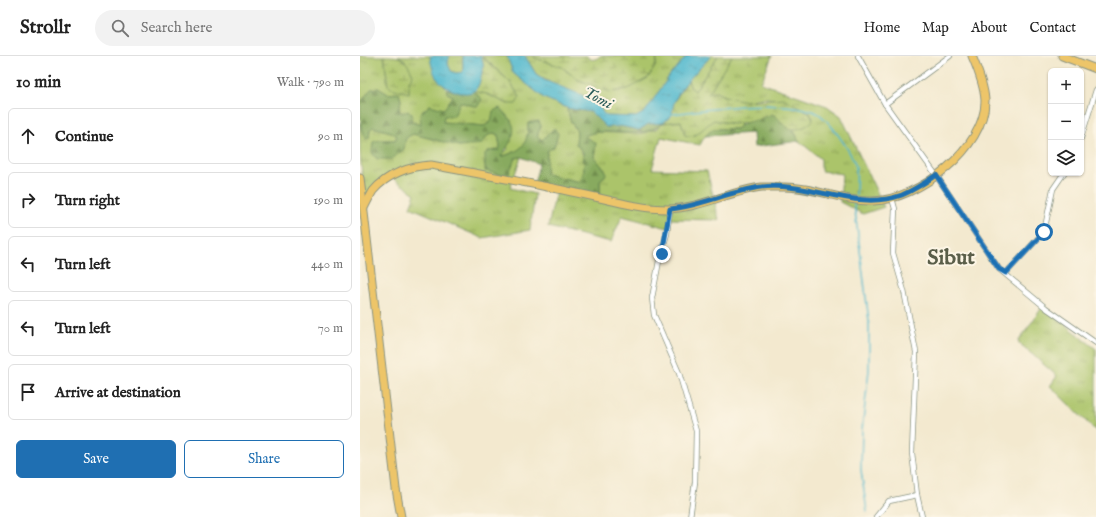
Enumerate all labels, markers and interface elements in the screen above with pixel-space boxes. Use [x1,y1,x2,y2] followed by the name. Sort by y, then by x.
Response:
[95,10,375,46] search box
[20,16,71,40] text: Strollr
[109,17,131,39] icon: search
[141,18,212,37] text: Search here
[864,19,900,37] text: Home
[922,19,949,37] text: Map
[971,19,1007,37] text: About
[1029,19,1076,37] text: Contact
[1048,68,1084,176] map controls
[1048,68,1084,104] button: +
[16,72,61,93] text: 10 min
[277,74,344,91] text: Walk · 790 m
[580,83,617,114] water label: Tomi
[1048,104,1084,140] button: −
[17,125,39,147] icon: ahead
[55,127,113,146] text: Continue
[318,128,343,145] text: 90 m
[1048,140,1084,176] button: layers
[17,189,39,211] icon: right
[55,191,120,210] text: Turn right
[313,192,343,209] text: 190 m
[1035,223,1053,241] route start
[927,244,975,272] district label: Sibut
[653,245,671,263] route end
[17,253,39,275] icon: left
[55,255,111,274] text: Turn left
[311,256,343,273] text: 440 m
[17,317,39,339] icon: left
[55,319,111,338] text: Turn left
[318,320,343,337] text: 70 m
[17,381,39,403] icon: arrive
[55,383,181,402] text: Arrive at destination
[16,440,176,478] button: Save
[184,440,344,478] button: Share

